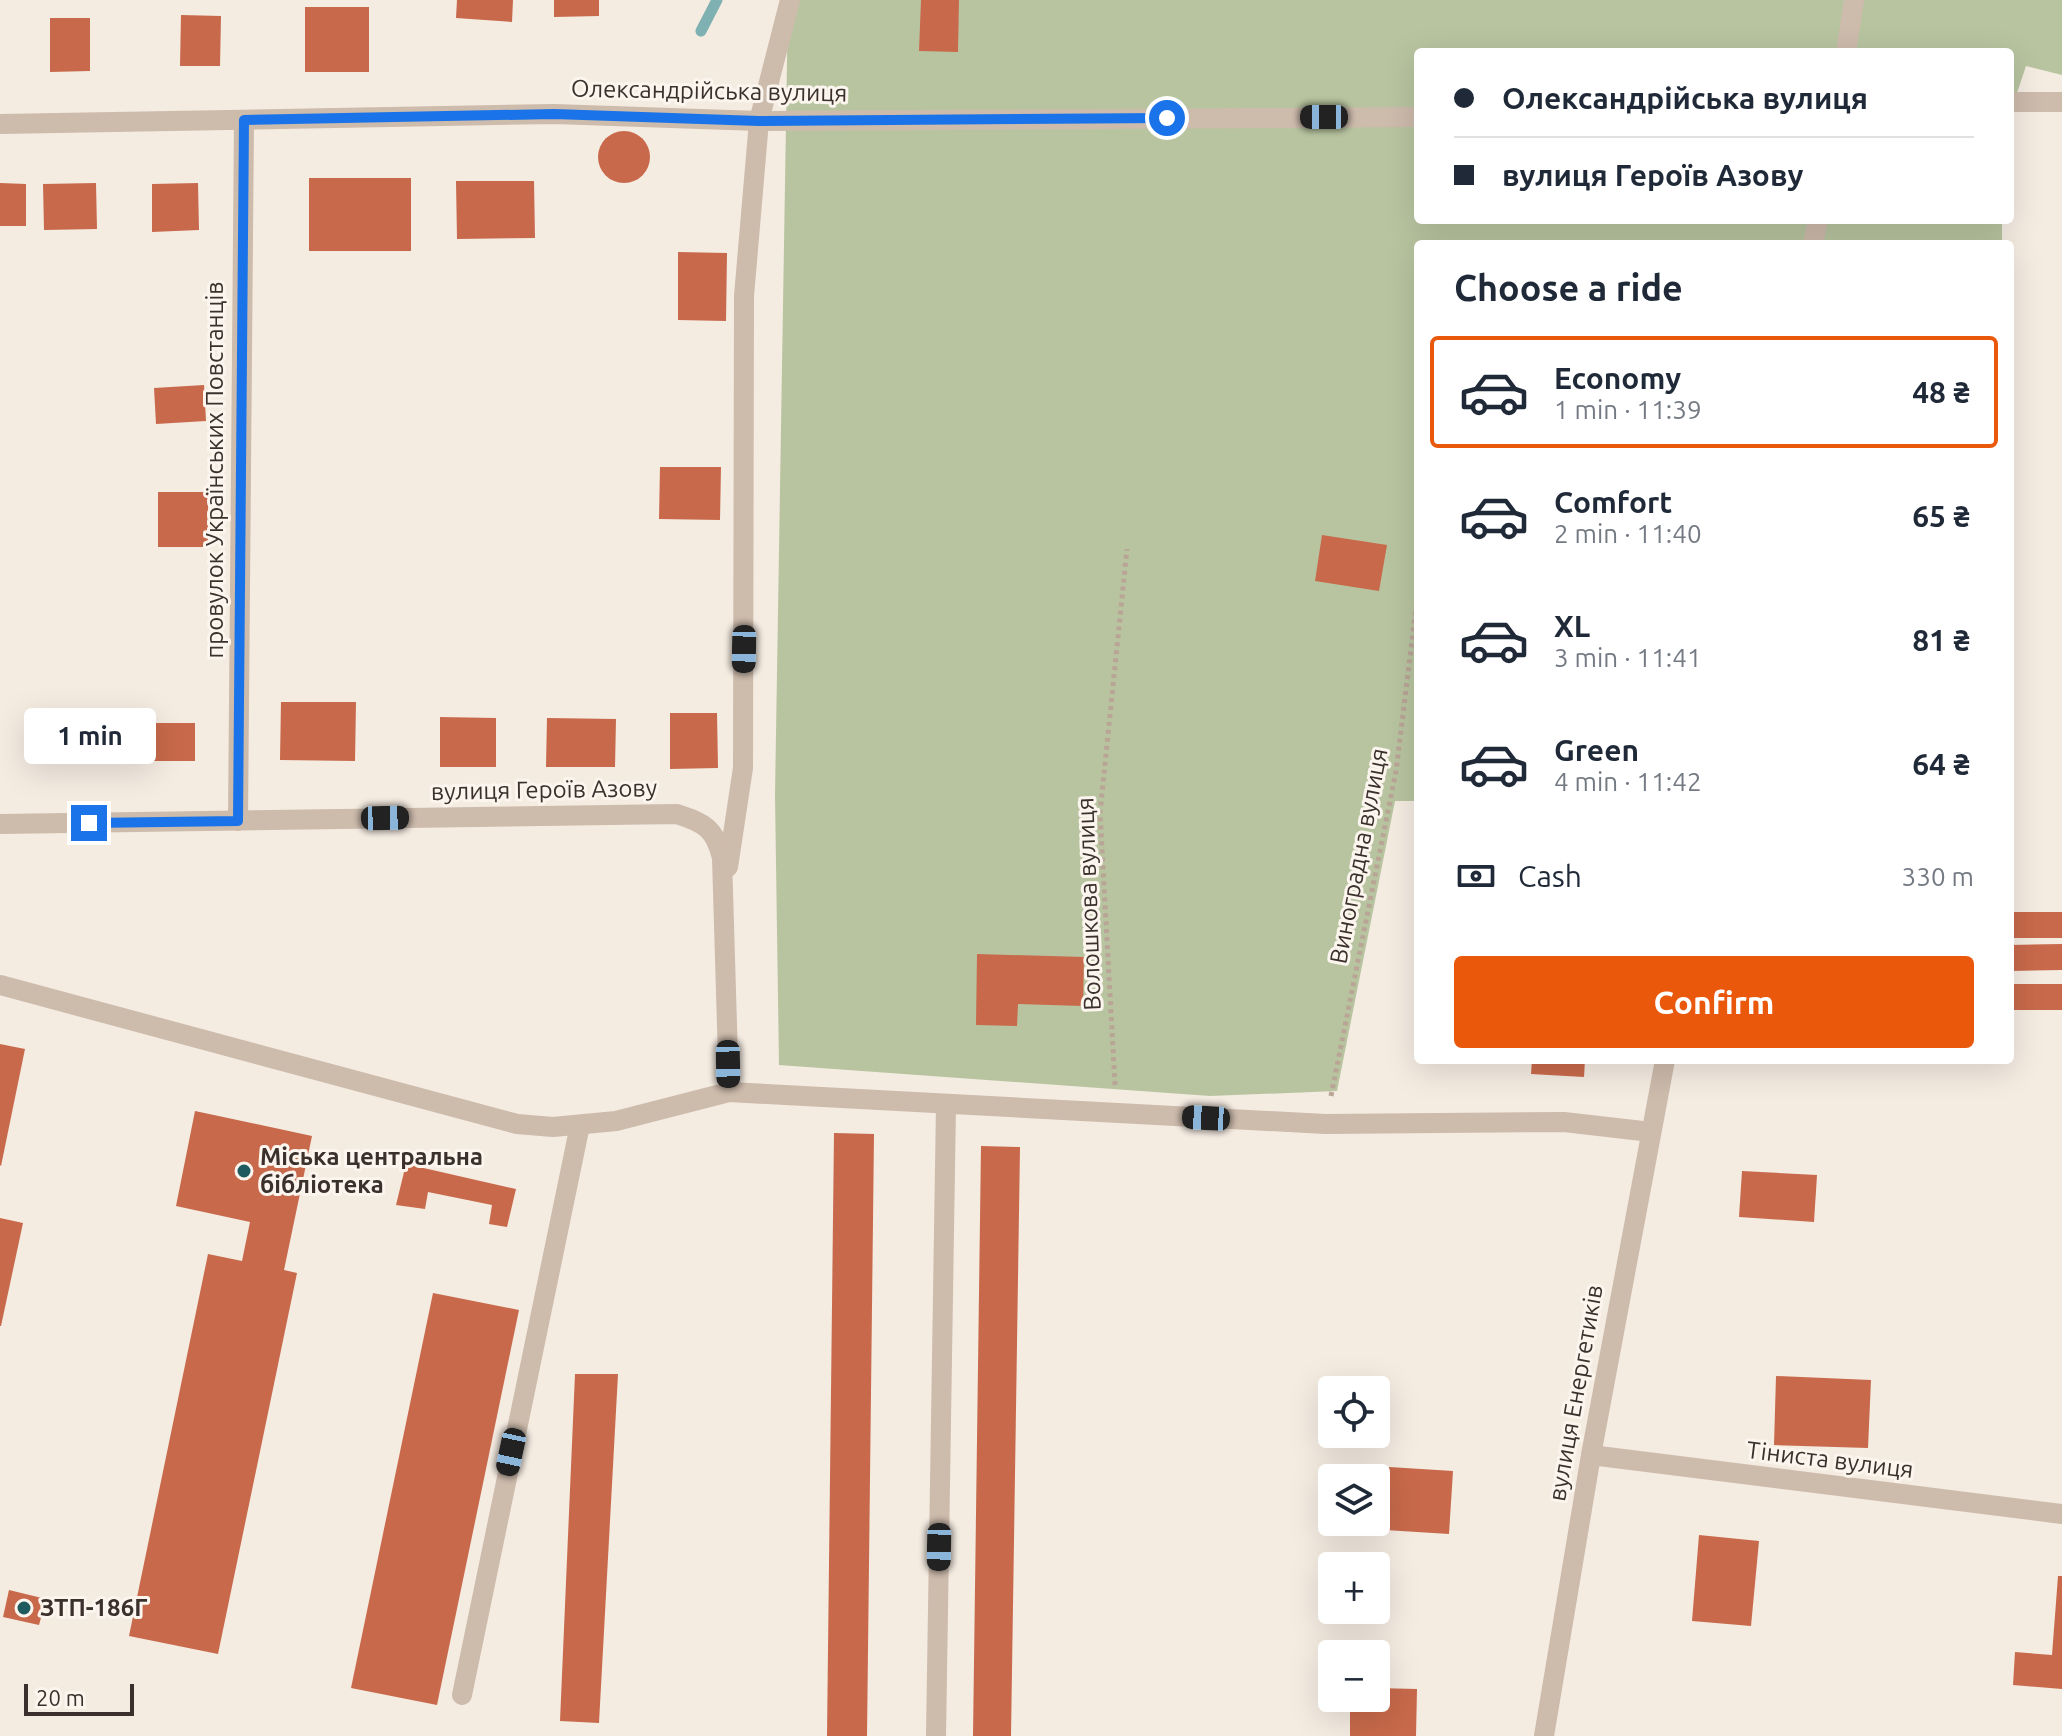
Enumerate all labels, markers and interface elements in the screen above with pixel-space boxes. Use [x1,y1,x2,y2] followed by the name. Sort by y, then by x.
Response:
[571,75,847,106] street label: Олександрійська вулиця
[1502,81,1868,115] text: Олександрійська вулиця
[1149,100,1185,136] route start
[1300,105,1348,129] car
[1502,158,1803,192] text: вулиця Героїв Азову
[1454,267,1683,308] text: Choose a ride
[201,281,228,659] street label: провулок Українських Повстанців
[1458,356,1530,428] icon: car
[1554,361,1681,395] text: Economy
[1912,375,1970,409] text: 48 ₴
[1554,395,1702,424] text: 1 min · 11:39
[1458,480,1530,552] icon: car
[1554,485,1672,519] text: Comfort
[1912,499,1970,533] text: 65 ₴
[1554,519,1702,548] text: 2 min · 11:40
[1458,604,1530,676] icon: car
[1554,609,1590,643] text: XL
[1912,623,1970,657] text: 81 ₴
[732,625,756,673] car
[1554,643,1702,672] text: 3 min · 11:41
[23,707,155,763] callout: 1 min
[57,721,123,750] text: 1 min
[1458,728,1530,800] icon: car
[1554,733,1639,767] text: Green
[1324,746,1393,966] street label: Виноградна вулиця
[1912,747,1970,781] text: 64 ₴
[1554,767,1702,796] text: 4 min · 11:42
[431,774,658,805] street label: вулиця Героїв Азову
[1071,797,1106,1011] street label: Волошкова вулиця
[71,805,107,841] route end
[361,806,409,830] car
[1454,854,1498,898] icon: cash
[1518,859,1582,893] text: Cash
[1902,862,1974,891] text: 330 m
[1454,956,1974,1048] button: Confirm
[716,1040,740,1088] car
[1181,1105,1231,1131] car
[260,1143,483,1198] place label: Міська центральна бібліотека
[235,1162,253,1180] marker: Міська центральна бібліотека
[1543,1283,1608,1503] street label: вулиця Енергетиків
[1318,1376,1390,1712] map controls
[1318,1376,1390,1448] button: locate
[494,1426,528,1478] car
[1745,1436,1915,1483] street label: Тіниста вулиця
[1318,1464,1390,1536] button: layers
[927,1523,951,1571] car
[1318,1552,1390,1624] button: +
[40,1594,148,1621] place label: ЗТП-186Г
[15,1599,33,1617] marker: ЗТП-186Г
[1318,1640,1390,1712] button: −
[24,1680,134,1716] scale bar
[36,1685,85,1710] text: 20 m

